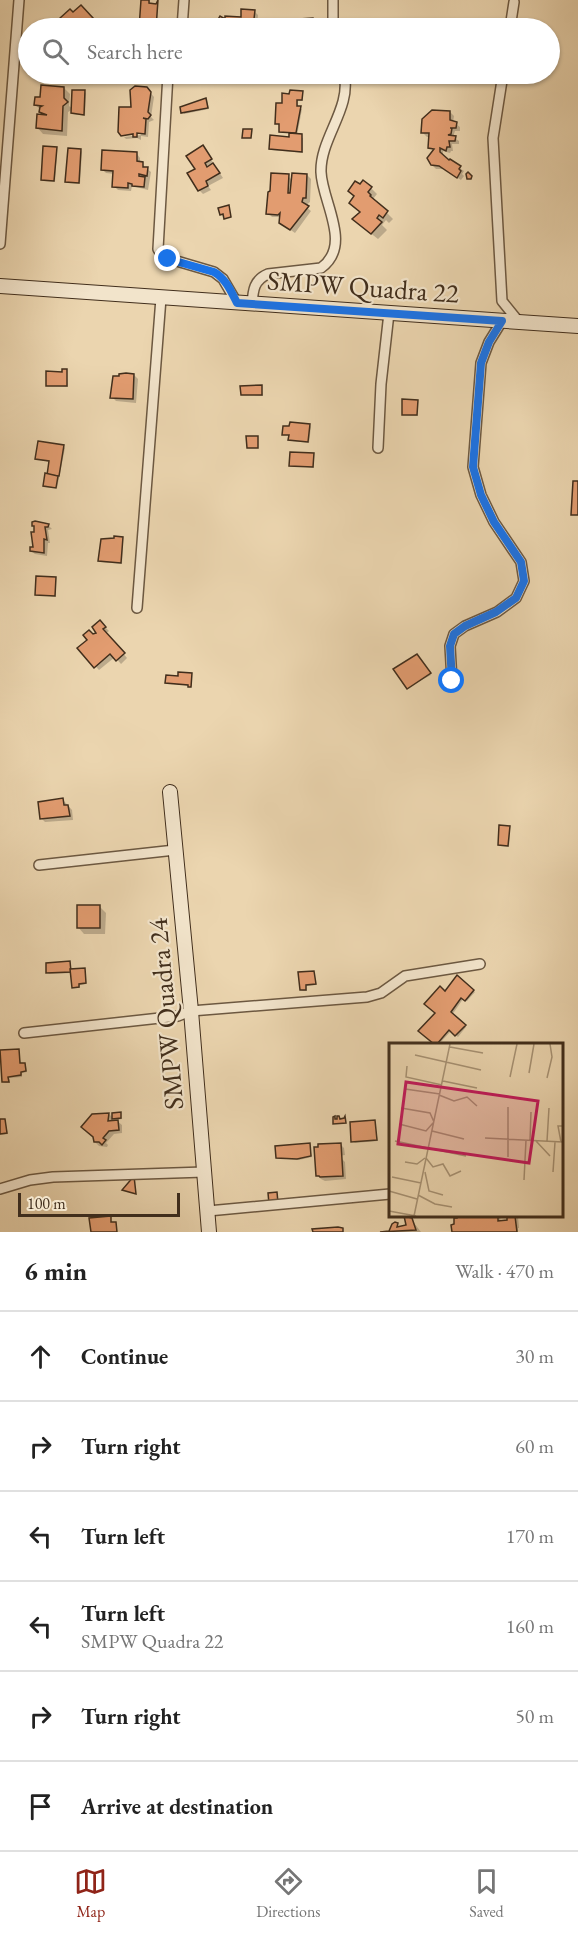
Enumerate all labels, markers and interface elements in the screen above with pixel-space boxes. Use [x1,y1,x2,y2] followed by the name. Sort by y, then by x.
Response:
[18,18,560,84] search box
[39,35,72,68] icon: search
[87,37,182,66] text: Search here
[154,245,180,271] route end
[266,262,460,311] street label: SMPW Quadra 22
[438,667,464,693] route start
[140,916,191,1111] street label: SMPW Quadra 24
[389,1043,563,1217] inset map
[18,1190,180,1218] scale bar
[27,1193,66,1214] text: 100 m
[24,1254,87,1288] text: 6 min
[455,1258,554,1284] text: Walk · 470 m
[24,1340,57,1373] icon: ahead
[81,1342,168,1371] text: Continue
[515,1343,554,1369] text: 30 m
[24,1430,57,1463] icon: right
[81,1432,180,1461] text: Turn right
[515,1433,554,1459] text: 60 m
[24,1520,57,1553] icon: left
[81,1522,165,1551] text: Turn left
[506,1523,554,1549] text: 170 m
[81,1599,165,1628] text: Turn left
[24,1610,57,1643] icon: left
[506,1613,554,1639] text: 160 m
[81,1628,223,1654] text: SMPW Quadra 22
[24,1700,57,1733] icon: right
[81,1702,180,1731] text: Turn right
[515,1703,554,1729] text: 50 m
[24,1790,57,1823] icon: arrive
[81,1792,273,1821] text: Arrive at destination
[74,1865,107,1922] tab: Map
[256,1865,321,1922] tab: Directions
[469,1865,504,1922] tab: Saved

